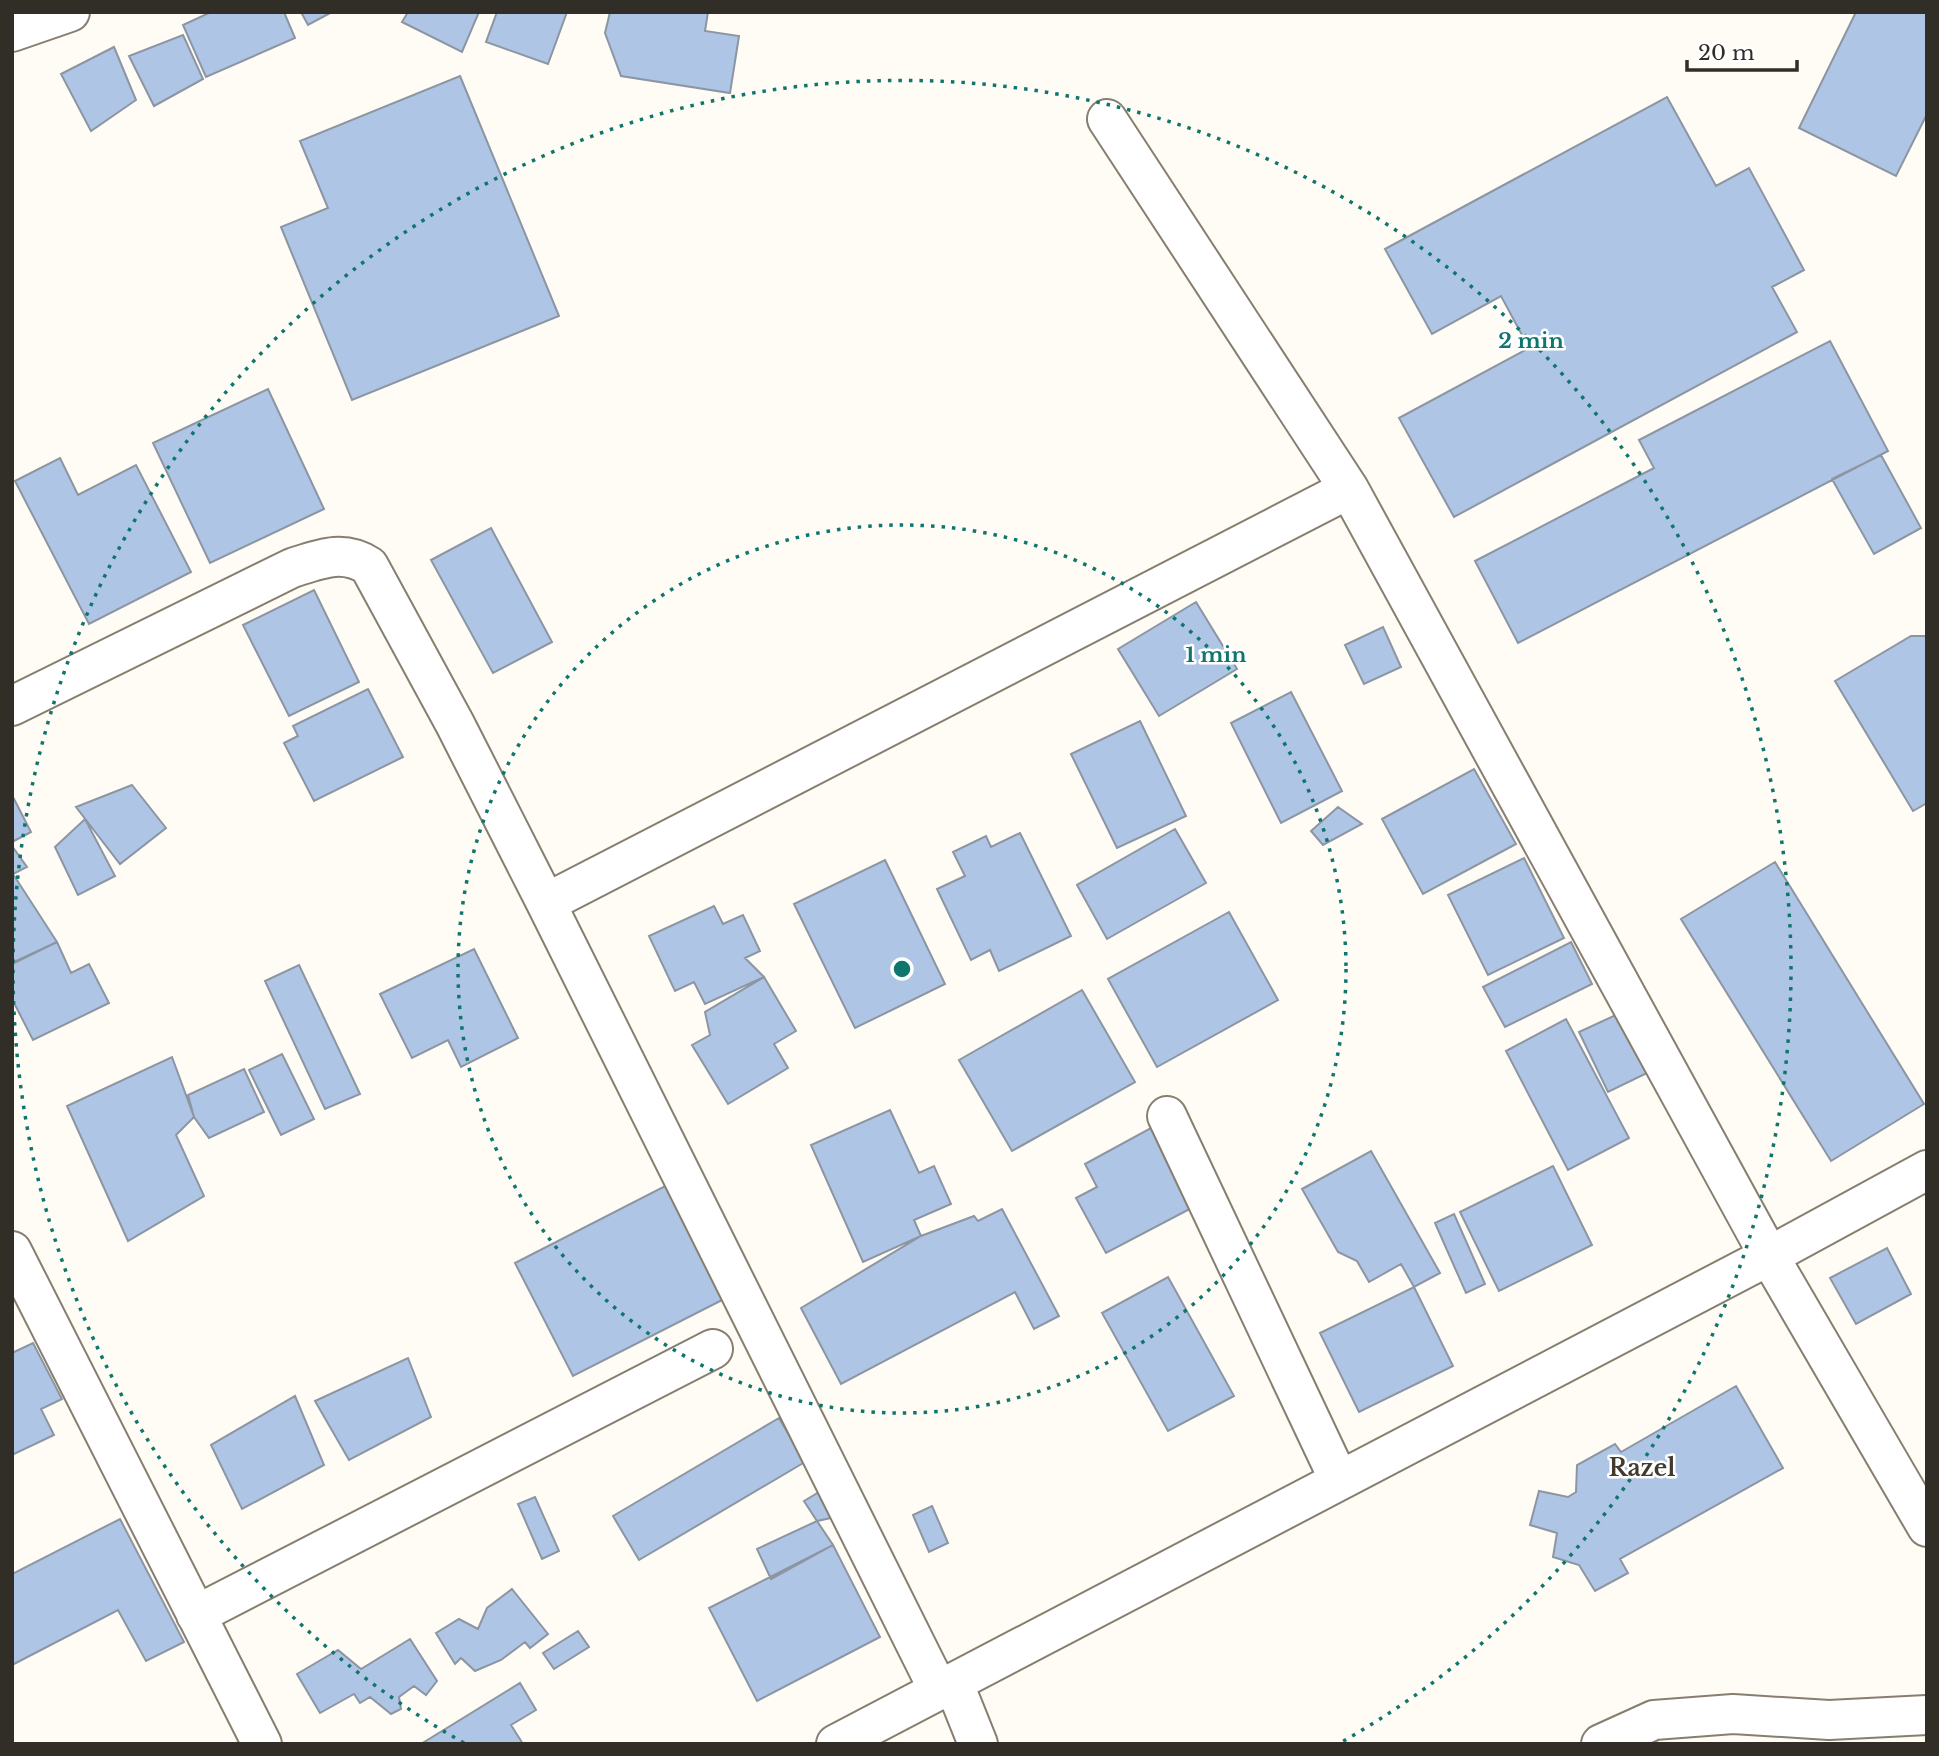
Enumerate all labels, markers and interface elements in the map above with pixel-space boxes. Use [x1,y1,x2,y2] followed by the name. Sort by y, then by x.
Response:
[1687,28,1797,72] scale bar
[1698,40,1755,66] text: 20 m
[1498,328,1564,354] text: 2 min
[1186,642,1246,668] text: 1 min
[890,957,914,981] centre of rings
[1609,1454,1675,1482] district label: Razel

